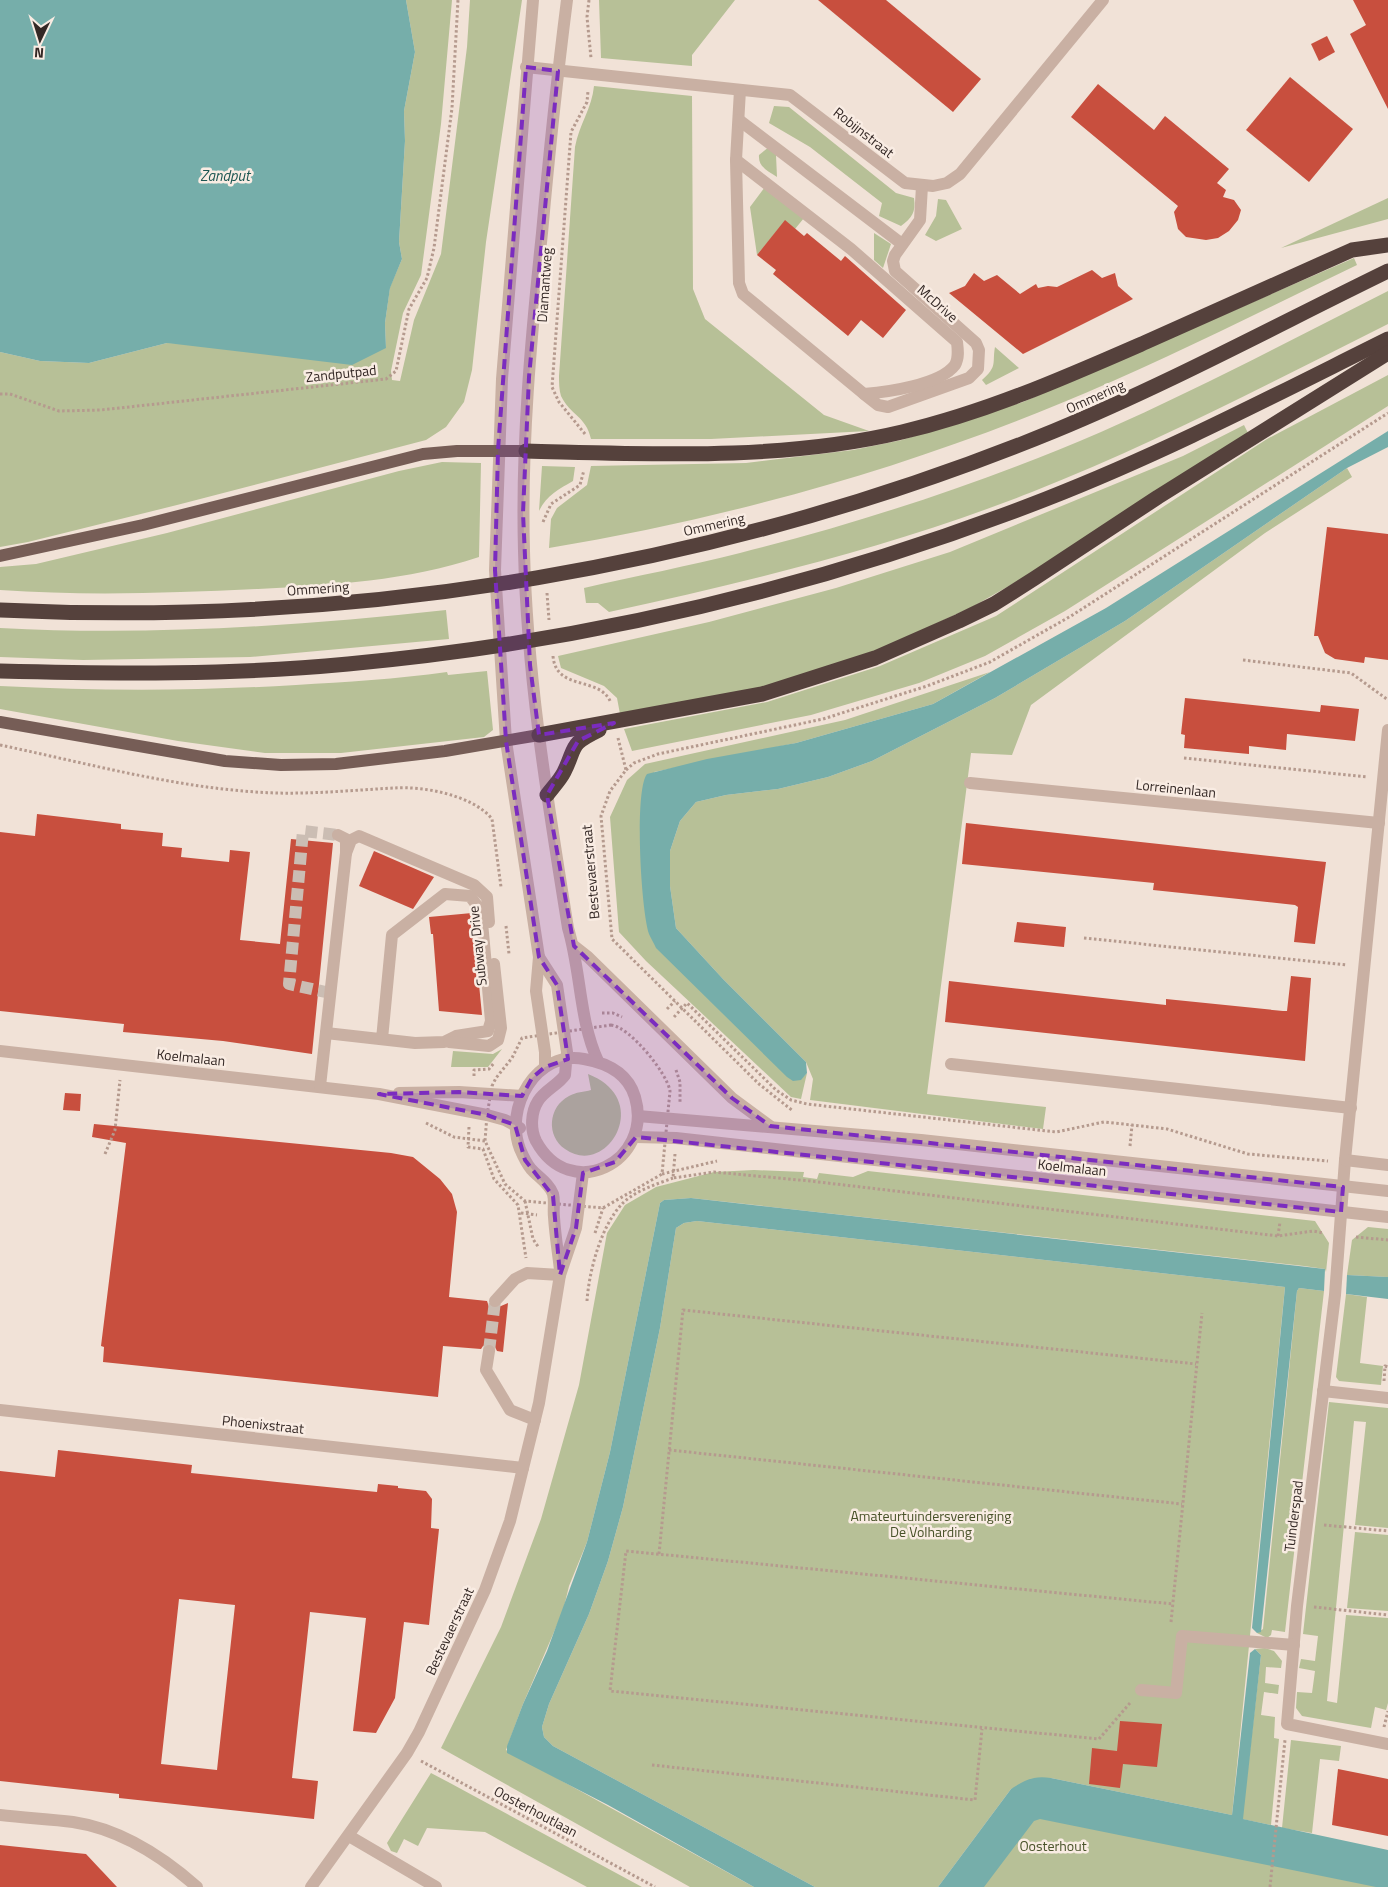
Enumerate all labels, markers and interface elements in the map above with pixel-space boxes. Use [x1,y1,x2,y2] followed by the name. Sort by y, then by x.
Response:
[15,15,65,65] north arrow
[33,43,45,64] text: N
[829,102,899,163] street label: Robijnstraat
[200,164,252,187] water label: Zandput
[531,247,557,323] street label: Diamantweg
[913,279,963,327] street label: McDrive
[305,359,377,387] street label: Zandputpad
[1062,374,1128,418] street label: Ommering
[681,507,747,541] street label: Ommering
[286,575,350,601] street label: Ommering
[1135,773,1217,803] street label: Lorreinenlaan
[575,824,605,920] street label: Bestevaerstraat
[462,905,492,987] street label: Subway Drive
[156,1043,226,1071] street label: Koelmalaan
[1037,1153,1107,1181] street label: Koelmalaan
[221,1409,305,1439] street label: Phoenixstraat
[1278,1479,1308,1553] street label: Tuinderspad
[851,1505,1012,1542] park label: Amateurtuindersvereniging De Volharding
[419,1584,479,1678] street label: Bestevaerstraat
[490,1780,582,1842] street label: Oosterhoutlaan
[1019,1835,1087,1856] park label: Oosterhout

